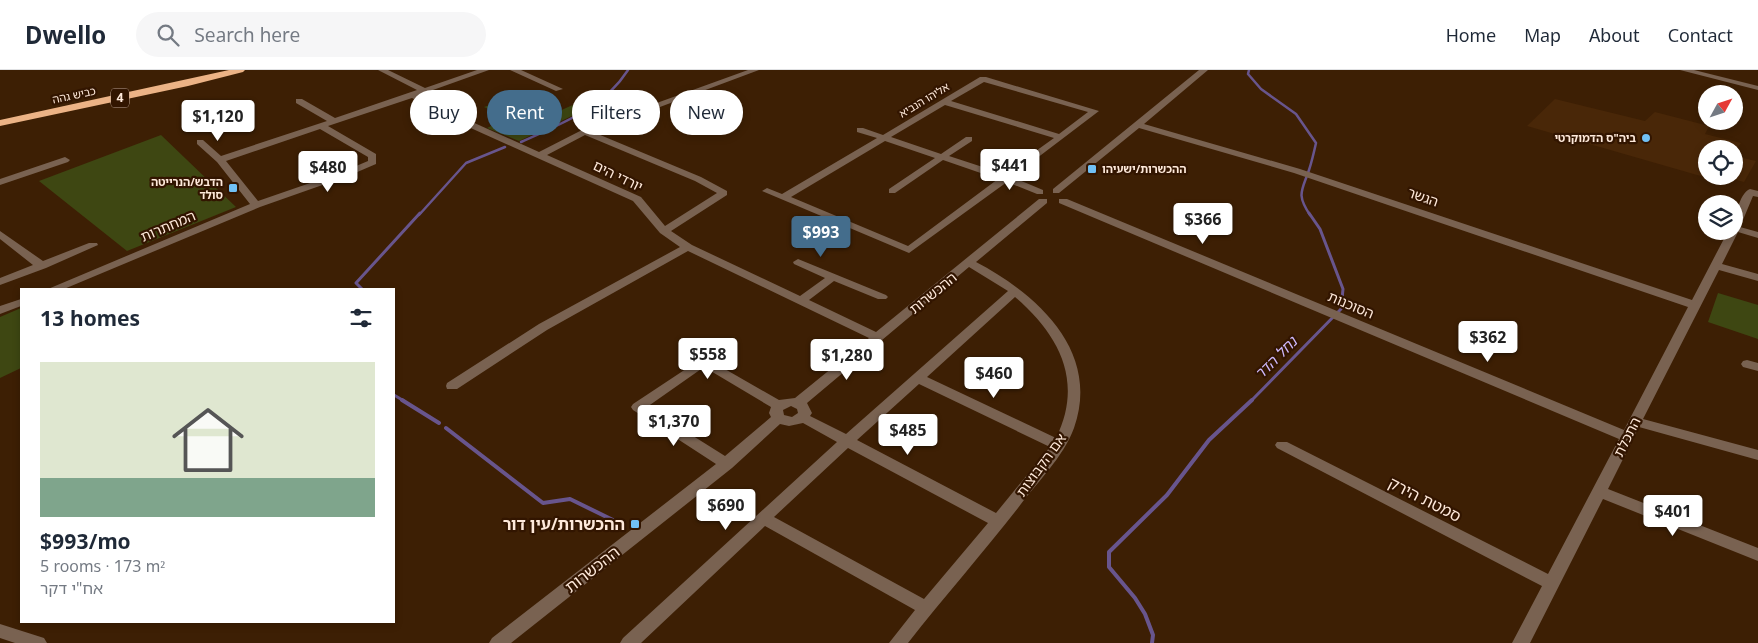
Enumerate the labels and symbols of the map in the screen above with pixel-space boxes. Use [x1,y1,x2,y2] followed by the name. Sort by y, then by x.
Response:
[896,79,952,121] street label: אליהו הנביא
[51,83,97,106] street label: כביש גהה
[1698,85,1742,130] north arrow
[111,88,129,108] road number: 4
[177,100,259,142] pin: $1,120
[1554,130,1636,145] place label: ביה"ס הדמוקרטי
[1640,132,1652,144] marker: ביה"ס הדמוקרטי
[980,148,1040,191] pin: $441
[298,150,358,193] pin: $480
[590,155,646,196] street label: יורדי הים
[1102,161,1187,176] place label: ההכשרות/ישעיהו
[1086,163,1098,175] marker: ההכשרות/ישעיהו
[151,174,224,202] place label: הדבש/הנרייטה סולד
[227,182,239,194] marker: הדבש/הנרייטה סולד
[1405,182,1441,211] street label: הגשר
[1173,202,1233,245] pin: $366
[137,205,198,246] street label: המחתרות
[791,216,851,258] pin: $993
[905,268,960,318] street label: ההכשרות
[1325,286,1377,323] street label: הסוכנות
[1458,320,1518,363] pin: $362
[1250,331,1302,383] water label: נחל הדר
[678,338,738,380] pin: $558
[806,338,888,381] pin: $1,280
[964,356,1024,399] pin: $460
[633,404,715,447] pin: $1,370
[878,414,938,456] pin: $485
[1609,414,1645,460] street label: התכלת
[1011,429,1070,500] street label: אם הקבוצות
[1385,471,1465,527] street label: סמטת הירק
[696,488,756,531] pin: $690
[1643,494,1703,537] pin: $401
[503,513,625,535] place label: ההכשרות/עין דור
[629,518,641,530] marker: ההכשרות/עין דור
[560,541,624,597] street label: ההכשרות

